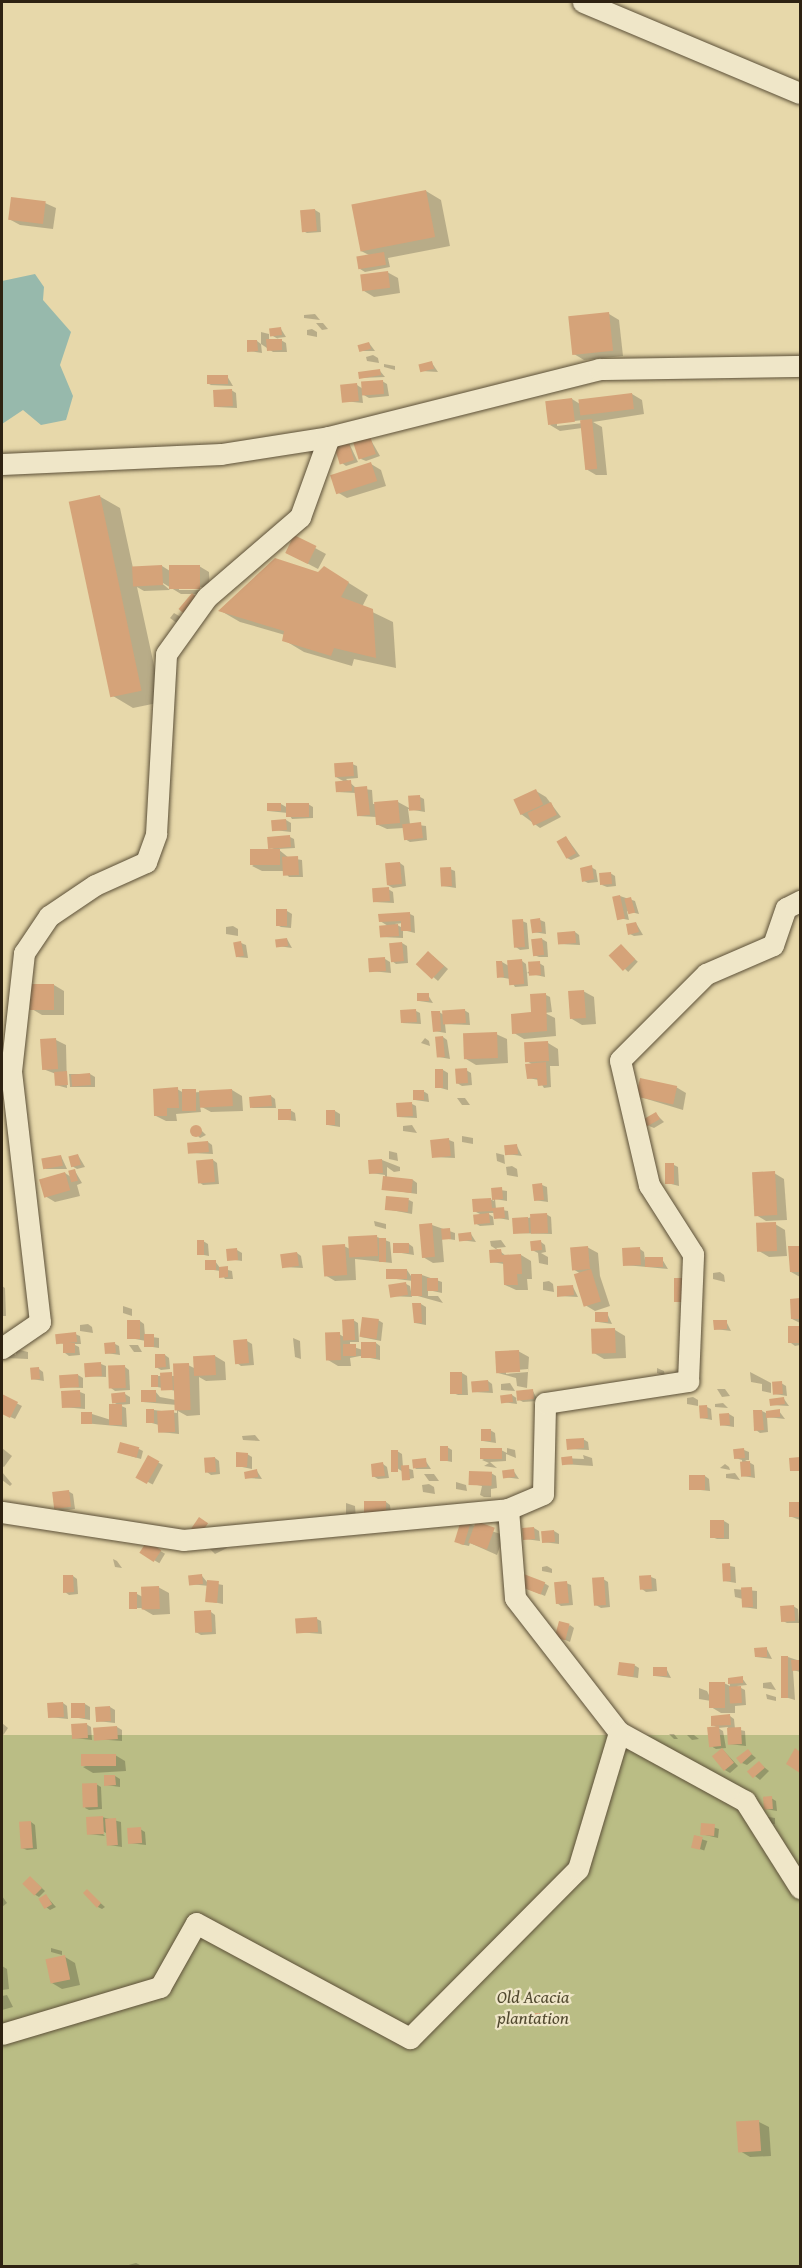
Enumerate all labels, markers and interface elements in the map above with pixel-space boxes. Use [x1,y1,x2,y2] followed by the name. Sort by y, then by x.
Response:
[497,1987,569,2030] park label: Old Acacia plantation

